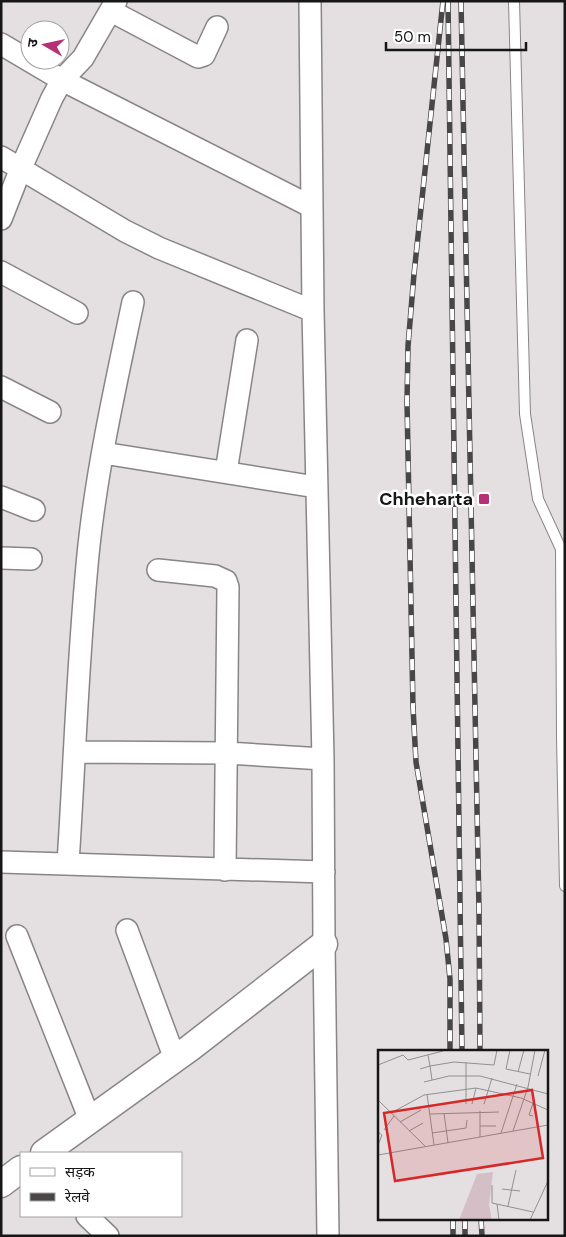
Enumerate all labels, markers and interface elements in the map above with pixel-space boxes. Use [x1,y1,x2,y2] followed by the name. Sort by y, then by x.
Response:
[20,20,70,70] north arrow
[386,20,526,52] scale bar
[394,27,431,47] text: 50 m
[23,37,42,48] text: उ
[379,487,473,511] place label: Chheharta
[477,492,491,506] marker: Chheharta
[378,1050,548,1220] inset map
[20,1152,182,1217] legend
[65,1162,95,1182] text: सड़क
[64,1187,90,1207] text: रेलवे

